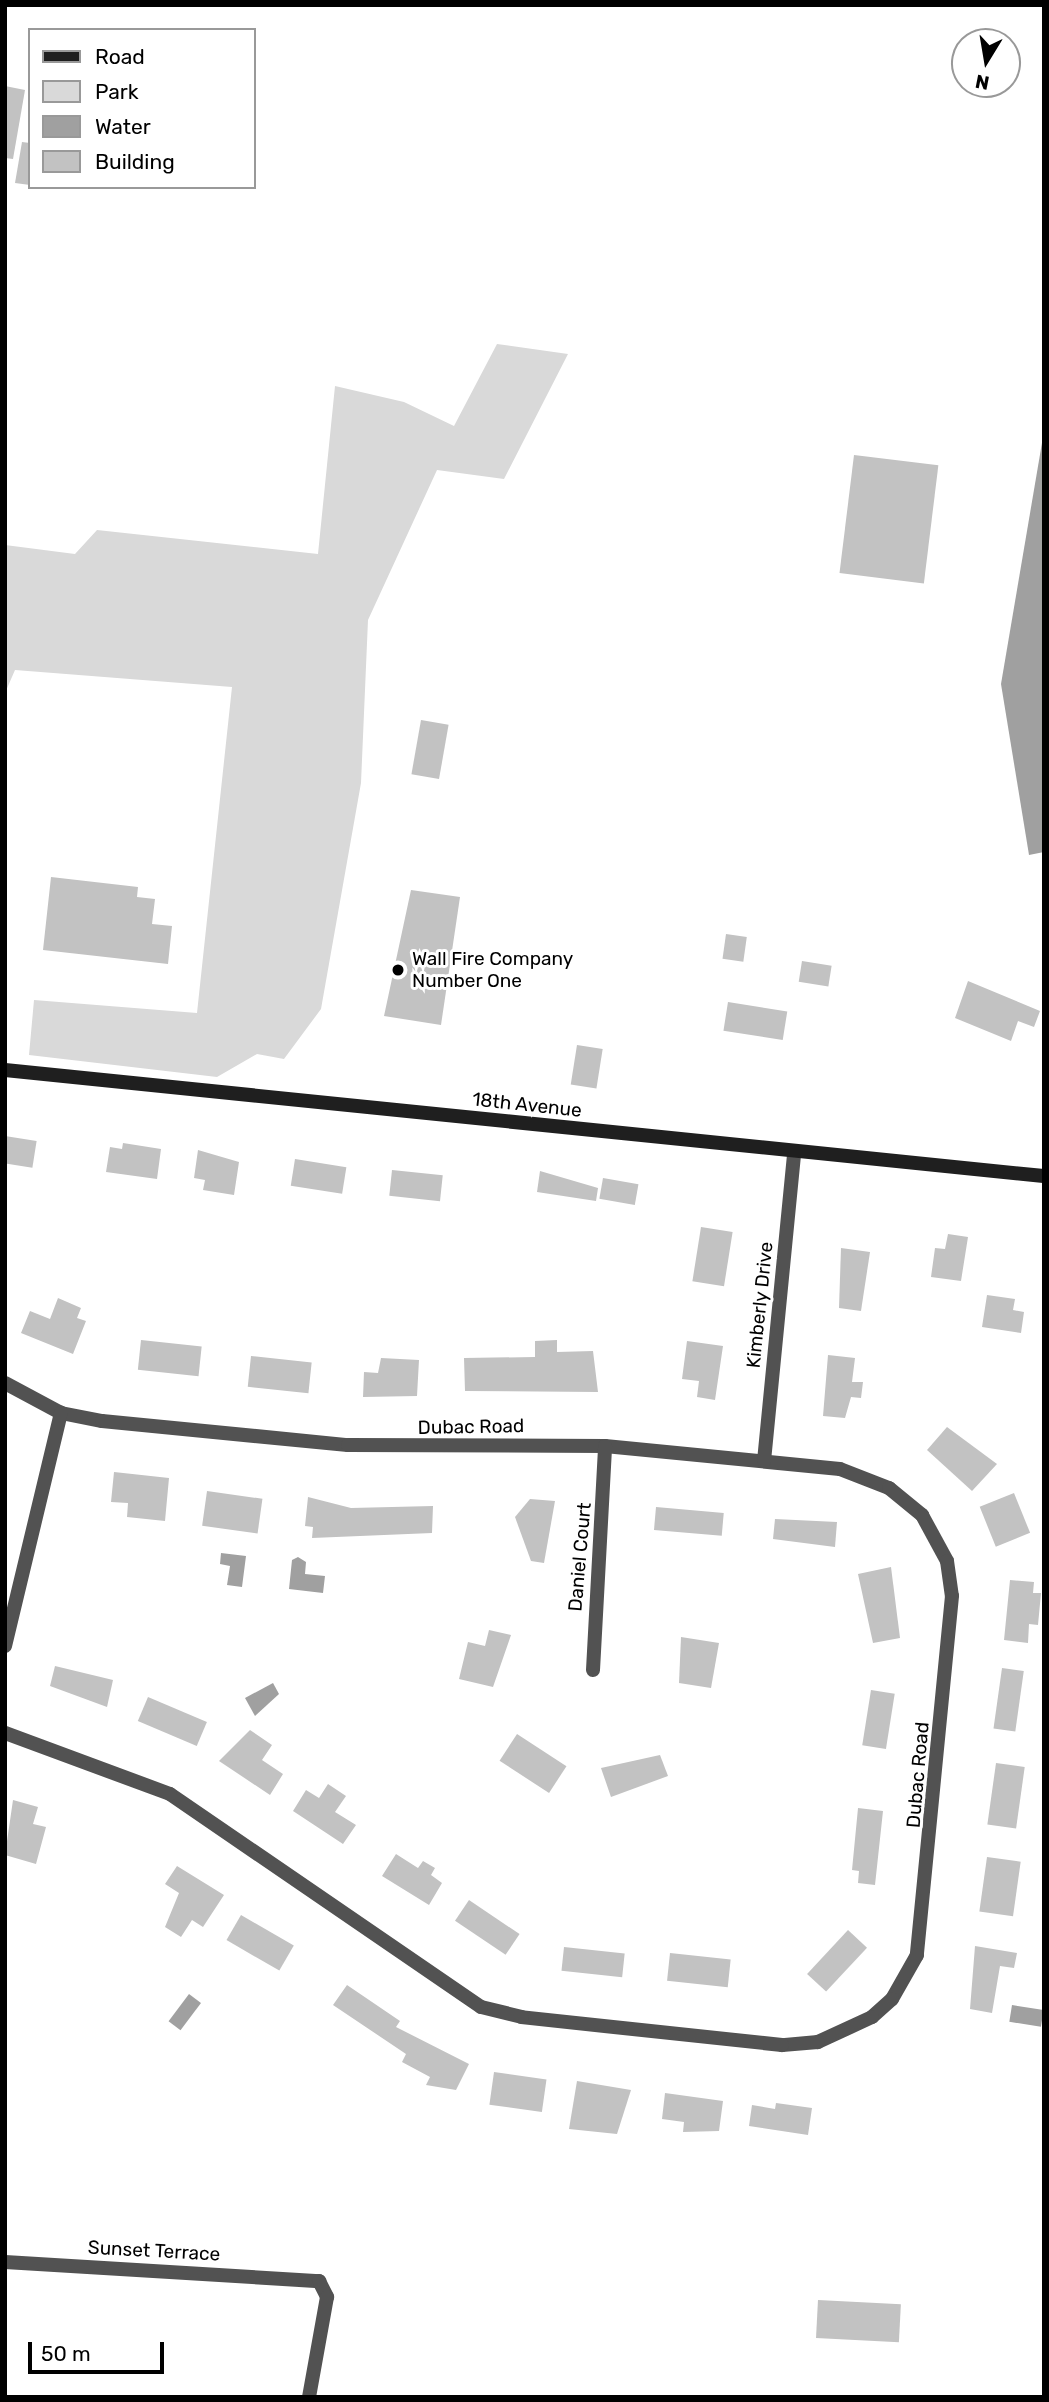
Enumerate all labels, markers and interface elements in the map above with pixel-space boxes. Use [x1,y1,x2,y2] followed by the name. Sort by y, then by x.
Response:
[28,28,256,189] legend
[951,28,1021,98] north arrow
[95,44,145,69] text: Road
[973,70,991,95] text: N
[95,79,139,104] text: Park
[95,114,151,139] text: Water
[95,149,175,174] text: Building
[412,948,573,992] place label: Wall Fire Company Number One
[390,962,406,978] marker: Wall Fire Company Number One
[471,1088,583,1122] street label: 18th Avenue
[742,1240,778,1370] street label: Kimberly Drive
[418,1415,524,1439] street label: Dubac Road
[564,1502,596,1612] street label: Daniel Court
[902,1721,934,1829] street label: Dubac Road
[87,2236,221,2266] street label: Sunset Terrace
[32,2328,168,2372] scale bar
[41,2341,91,2366] text: 50 m

